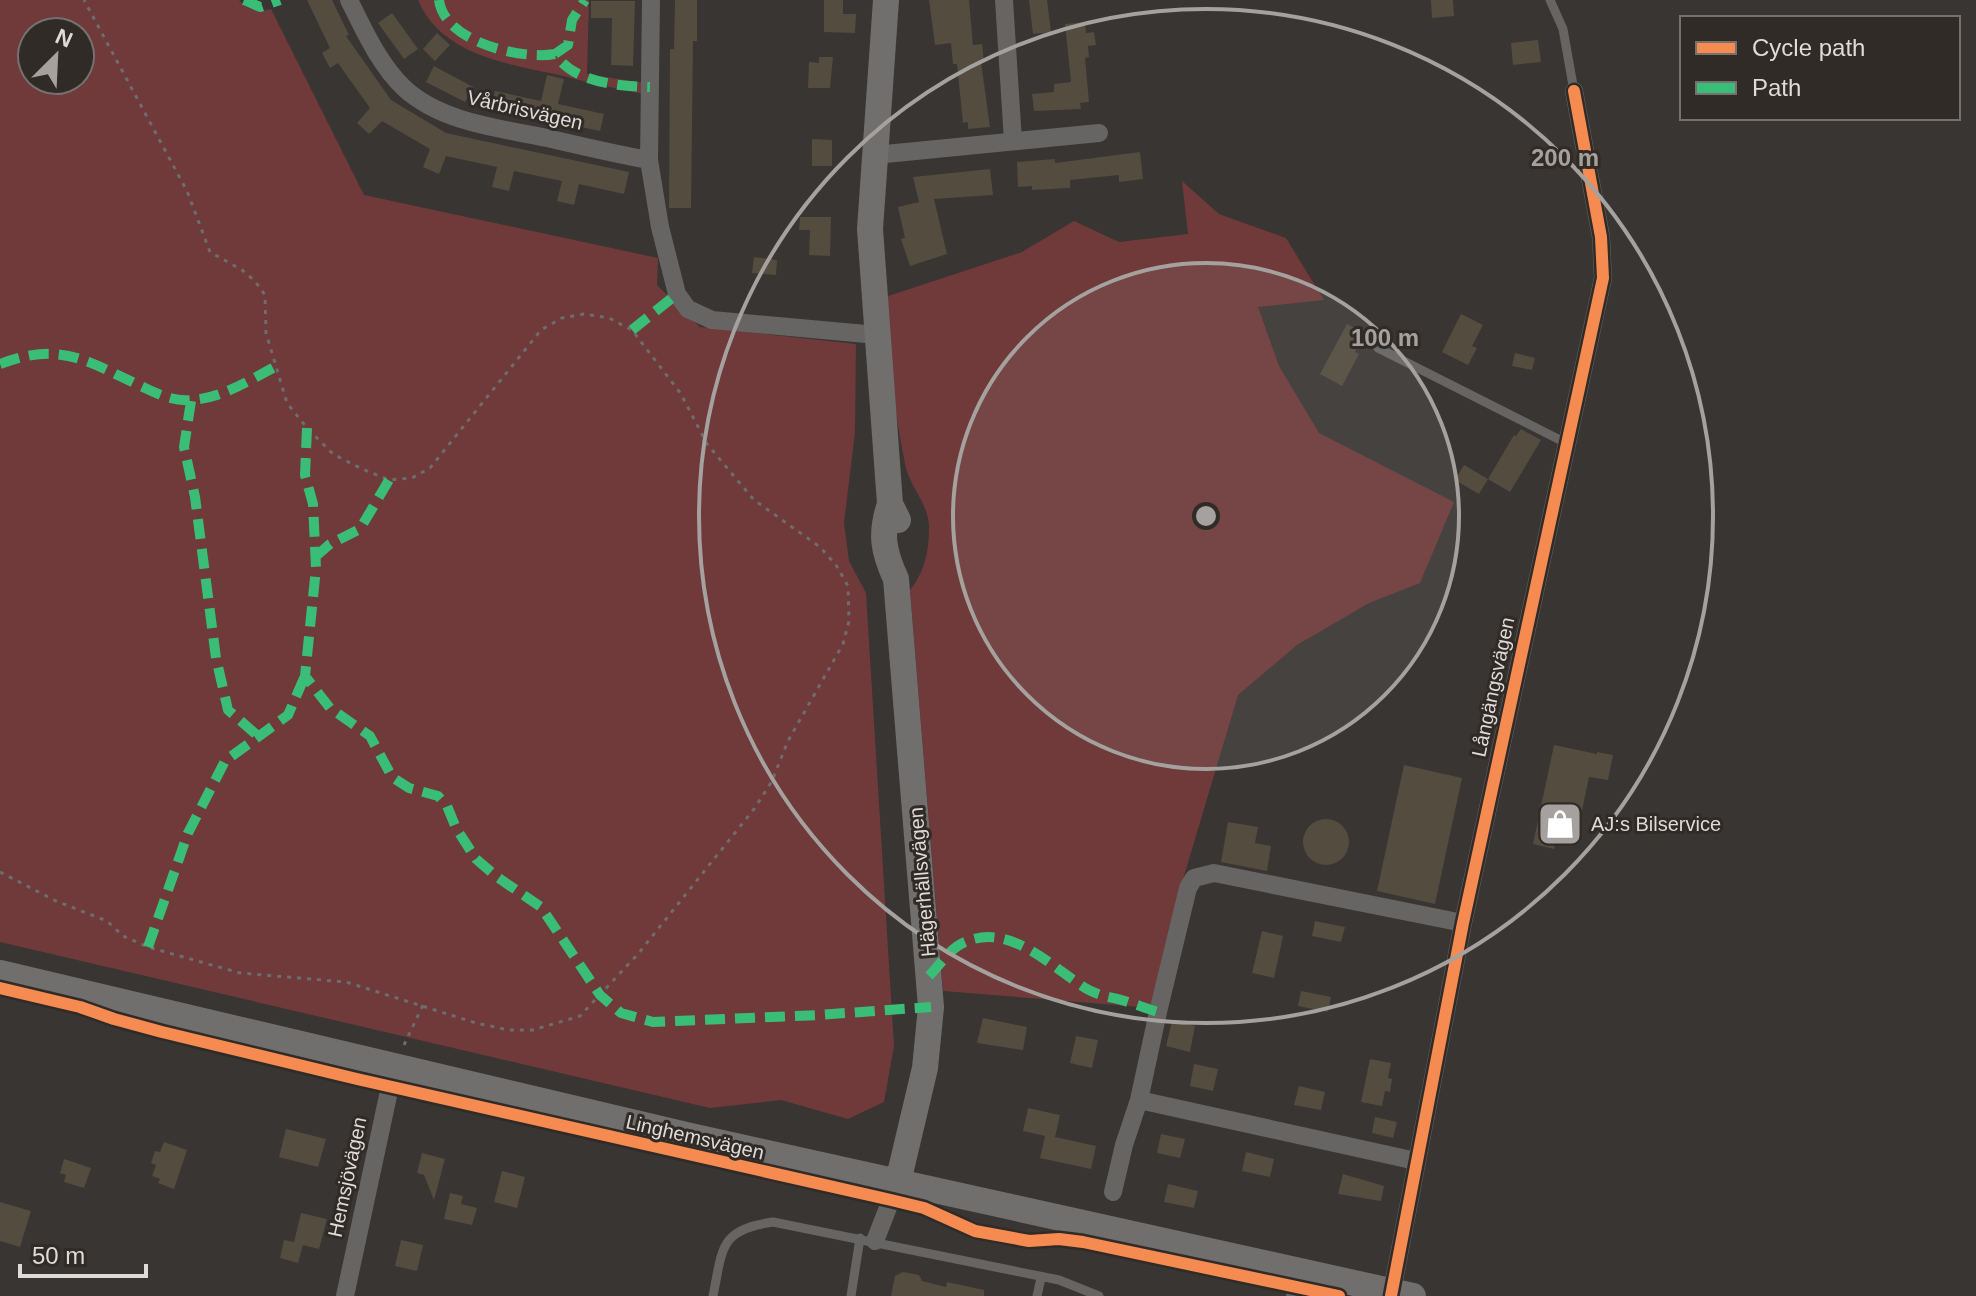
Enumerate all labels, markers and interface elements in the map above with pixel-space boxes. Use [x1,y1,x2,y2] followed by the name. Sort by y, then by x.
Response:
[16,16,96,96] north arrow
[1680,16,1960,120] legend
[52,24,76,53] text: N
[1752,34,1865,61] text: Cycle path
[1752,74,1801,101] text: Path
[465,86,585,134] street label: Vårbrisvägen
[1531,144,1599,171] text: 200 m
[1351,324,1419,351] text: 100 m
[1192,502,1220,530] centre of rings
[1467,615,1519,759] street label: Långängsvägen
[1536,800,1584,848] shop icon: AJ:s Bilservice
[905,806,939,958] street label: Hägerhällsvägen
[1591,813,1721,835] place label: AJ:s Bilservice
[624,1110,766,1164] street label: Linghemsvägen
[324,1115,370,1239] street label: Hemsjövägen
[20,1228,146,1278] scale bar
[32,1242,85,1269] text: 50 m

